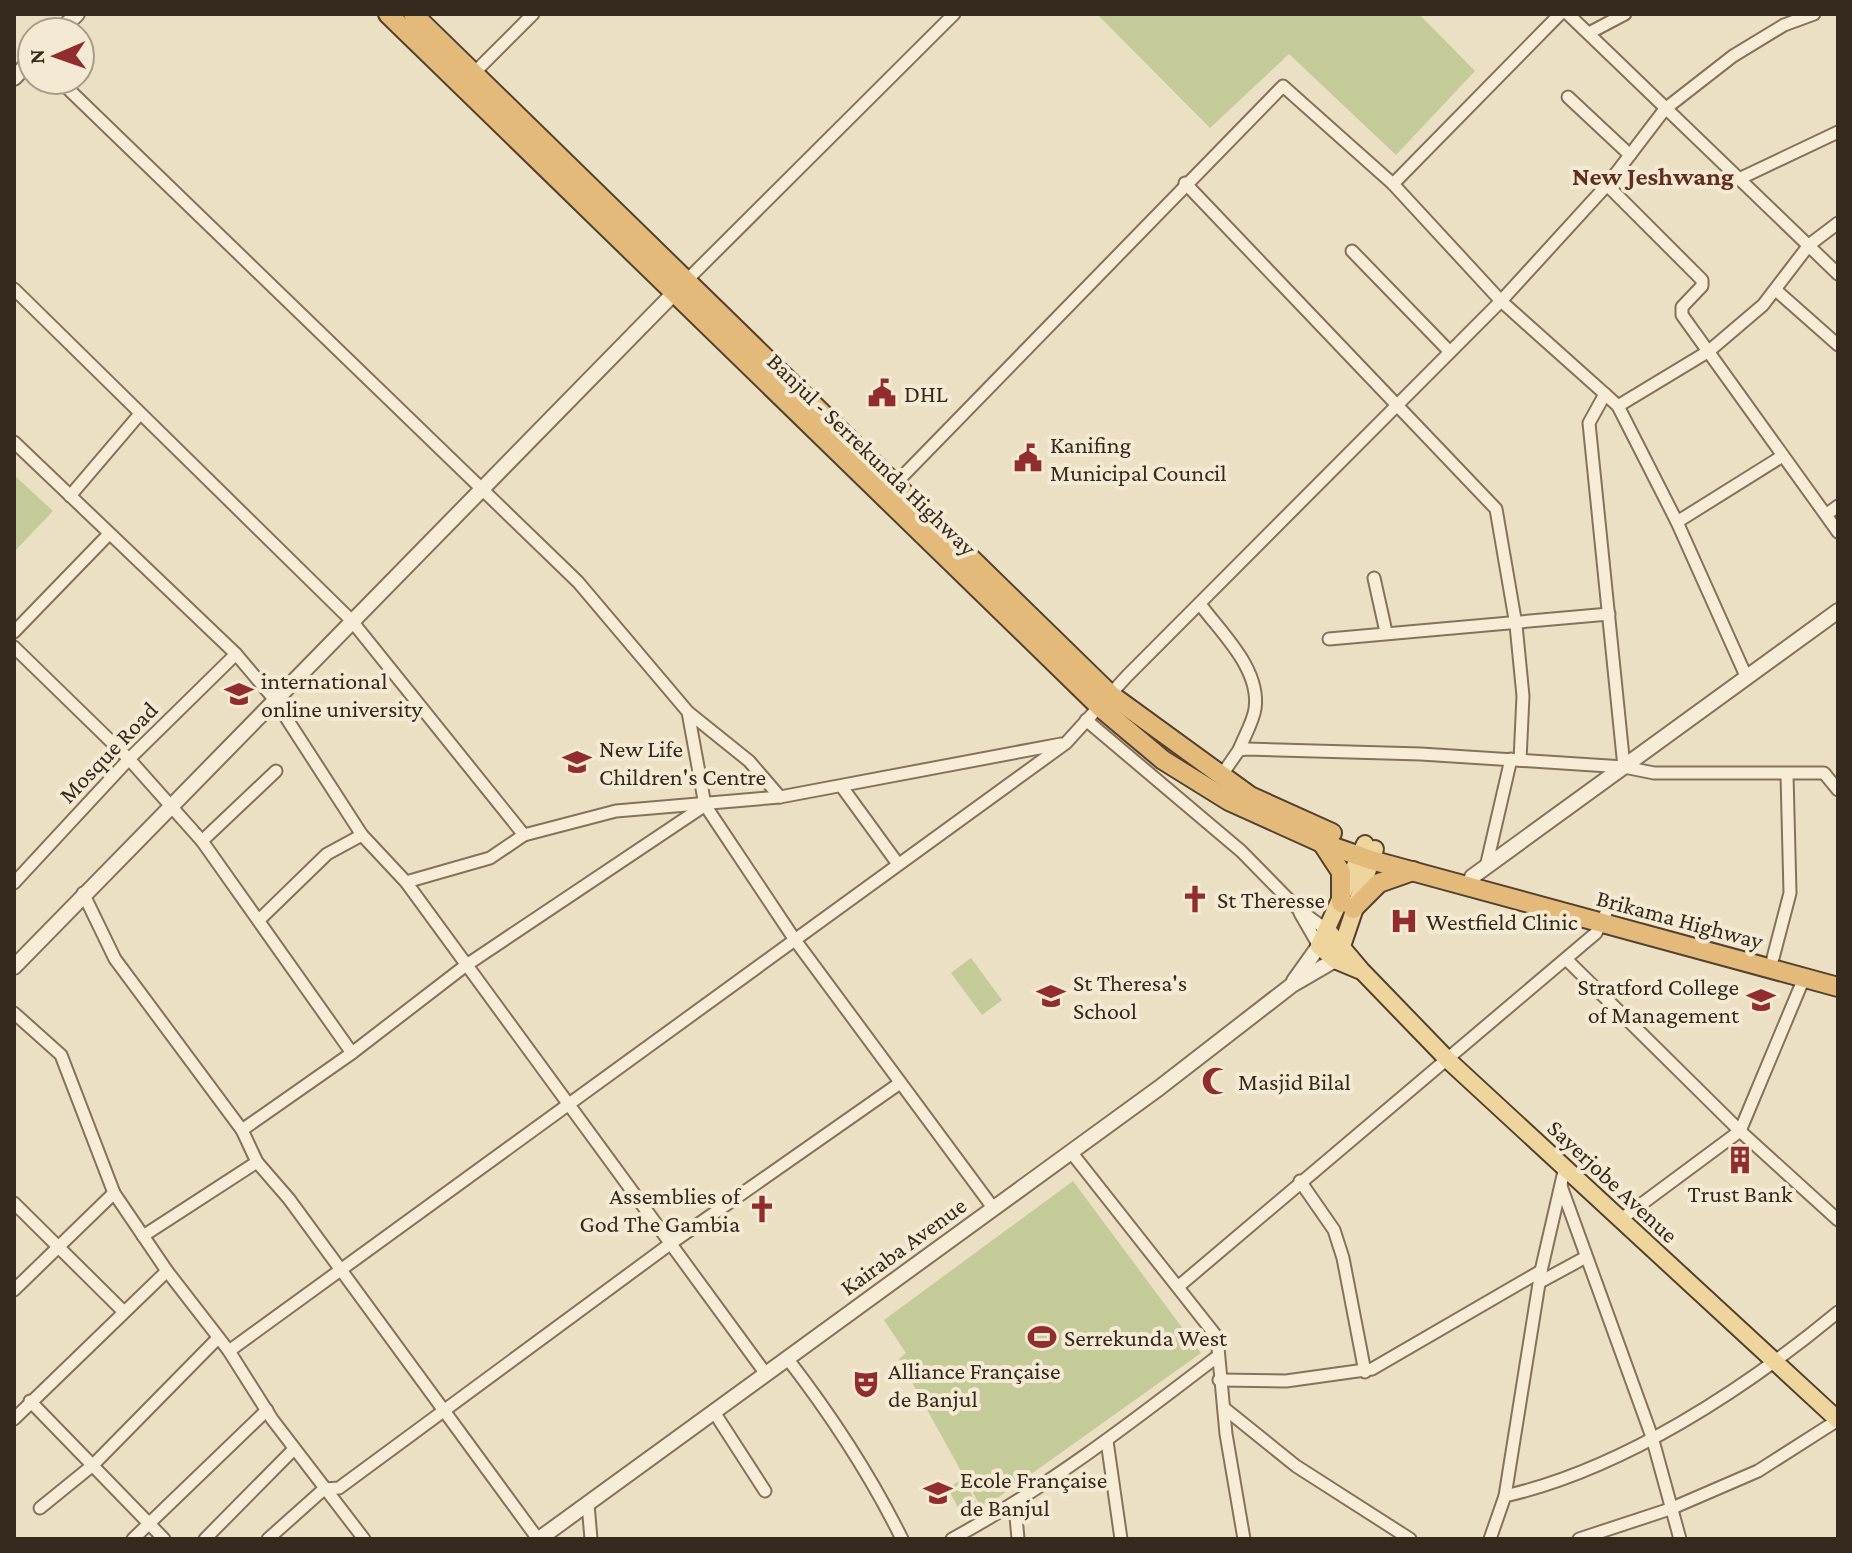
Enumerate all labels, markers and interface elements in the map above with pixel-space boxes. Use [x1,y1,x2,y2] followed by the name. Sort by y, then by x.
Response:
[16,16,96,96] north arrow
[24,49,49,65] text: N
[1572,162,1734,191] district label: New Jeshwang
[762,347,983,562] street label: Banjul - Serrekunda Highway
[867,378,897,408] public building icon: DHL
[904,380,948,407] place label: DHL
[1050,431,1227,486] place label: Kanifing Municipal Council
[1013,443,1043,473] public building icon: Kanifing Municipal Council
[261,667,423,722] place label: international online university
[224,679,254,709] school or university icon: international online university
[53,696,163,808] street label: Mosque Road
[599,735,766,790] place label: New Life Children's Centre
[562,747,592,777] school or university icon: New Life Children's Centre
[1180,884,1210,914] church icon: St Theresse
[1594,884,1767,954] street label: Brikama Highway
[1217,886,1325,913] place label: St Theresse
[1389,906,1419,936] hospital icon: Westfield Clinic
[1426,908,1578,935] place label: Westfield Clinic
[1073,969,1187,1024] place label: St Theresa's School
[1578,973,1740,1028] place label: Stratford College of Management
[1036,981,1066,1011] school or university icon: St Theresa's School
[1746,985,1776,1015] school or university icon: Stratford College of Management
[1201,1066,1231,1096] mosque icon: Masjid Bilal
[1238,1068,1351,1095] place label: Masjid Bilal
[1542,1114,1684,1248] street label: Sayerjobe Avenue
[1725,1145,1755,1175] building icon: Trust Bank
[1688,1180,1793,1207] place label: Trust Bank
[579,1182,742,1237] place label: Assemblies of God The Gambia
[835,1191,971,1301] street label: Kairaba Avenue
[747,1194,777,1224] church icon: Assemblies of God The Gambia
[1027,1322,1057,1352] sports icon: Serrekunda West
[1064,1324,1228,1351] place label: Serrekunda West
[888,1357,1061,1412] place label: Alliance Française de Banjul
[851,1369,881,1399] theatre icon: Alliance Française de Banjul
[960,1466,1107,1521] place label: Ecole Française de Banjul
[923,1478,953,1508] school or university icon: Ecole Française de Banjul

